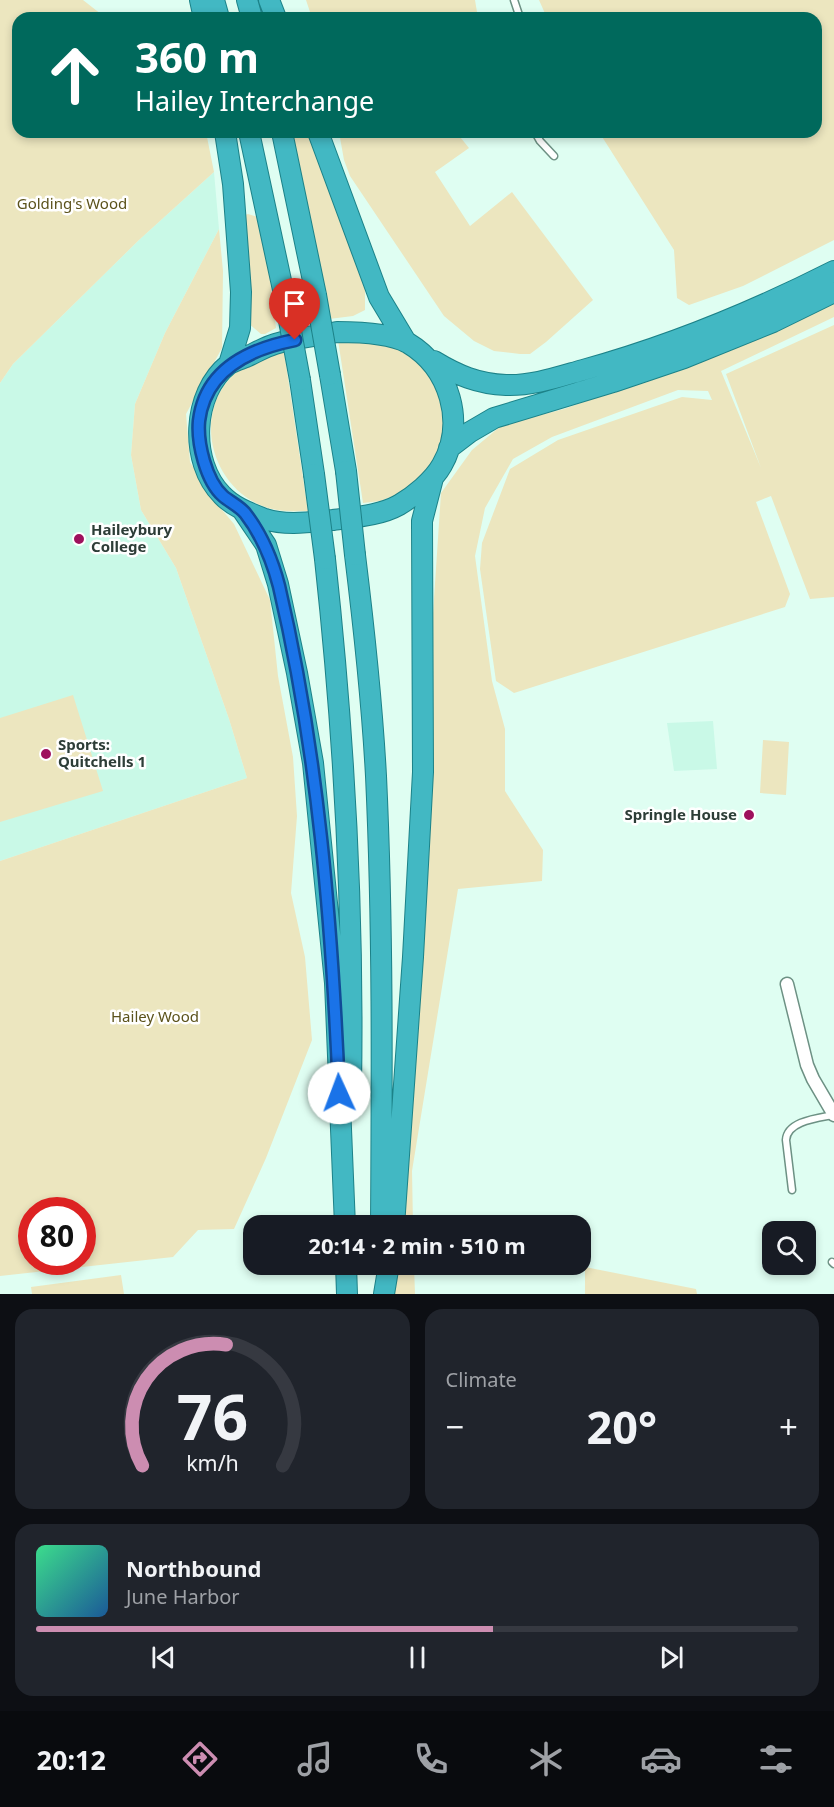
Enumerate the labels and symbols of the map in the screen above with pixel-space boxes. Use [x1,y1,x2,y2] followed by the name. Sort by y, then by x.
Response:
[17,193,127,213] park label: Golding's Wood
[269,278,320,340] pin
[91,519,173,556] place label: Haileybury College
[72,532,86,546] marker: Haileybury College
[58,734,146,771] place label: Sports: Quitchells 1
[39,747,53,761] marker: Sports: Quitchells 1
[624,804,737,824] place label: Springle House
[742,808,756,822] marker: Springle House
[111,1006,199,1026] park label: Hailey Wood
[307,1061,371,1125] position arrow
[18,1197,96,1275] speed limit sign: 80

